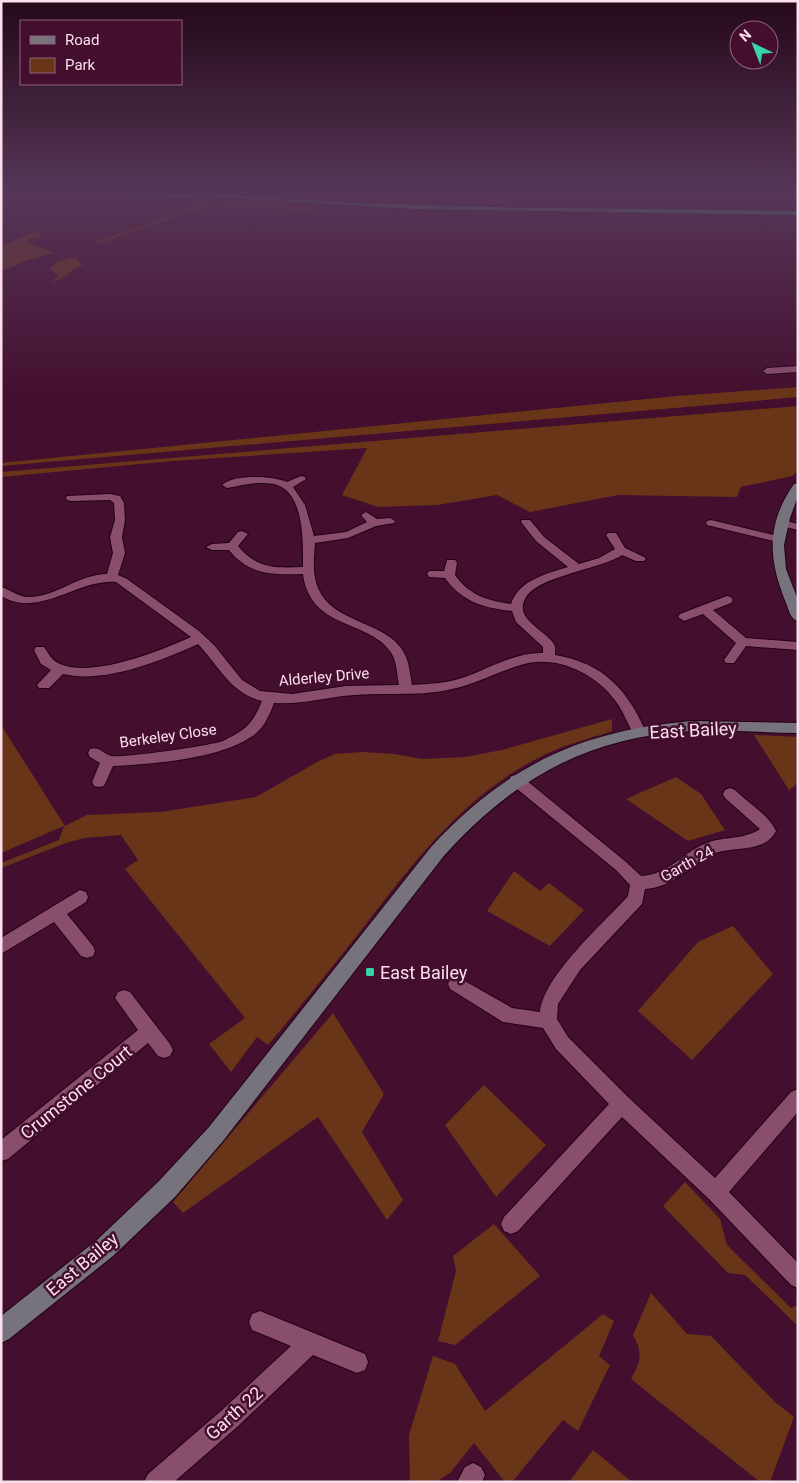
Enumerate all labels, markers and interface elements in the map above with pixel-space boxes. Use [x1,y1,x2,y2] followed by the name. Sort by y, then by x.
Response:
[20,20,182,85] legend
[729,20,779,70] north arrow
[736,26,754,45] text: N
[65,31,99,49] text: Road
[65,56,96,74] text: Park
[278,664,370,690] street label: Alderley Drive
[649,717,738,743] street label: East Bailey
[118,720,218,752] street label: Berkeley Close
[657,842,717,886] street label: Garth 24
[380,962,468,983] place label: East Bailey
[364,966,376,978] marker: East Bailey
[16,1041,136,1143] street label: Crumstone Court
[42,1228,123,1300] street label: East Bailey
[201,1382,267,1444] street label: Garth 22

